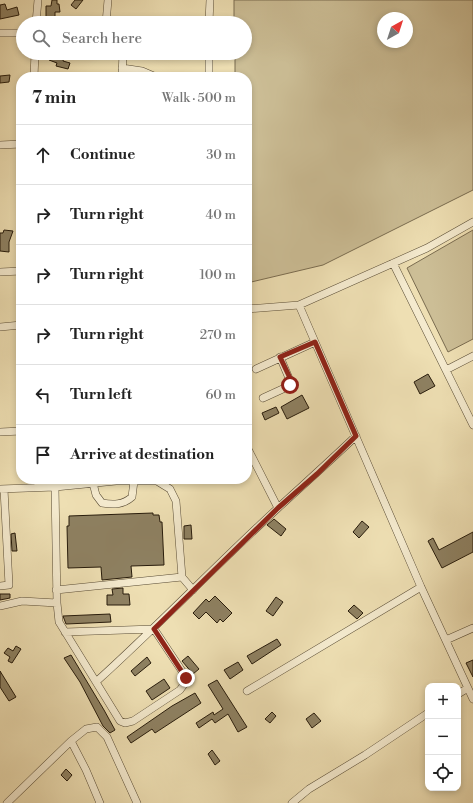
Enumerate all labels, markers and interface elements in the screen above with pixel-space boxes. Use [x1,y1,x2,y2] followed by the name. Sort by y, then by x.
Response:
[377,12,413,48] north arrow
[16,16,252,60] search box
[30,27,52,49] icon: search
[62,29,142,48] text: Search here
[32,87,76,109] text: 7 min
[162,90,236,106] text: Walk · 500 m
[32,144,54,166] icon: ahead
[70,145,135,164] text: Continue
[206,147,236,163] text: 30 m
[32,204,54,226] icon: right
[70,205,144,224] text: Turn right
[206,207,236,223] text: 40 m
[32,264,54,286] icon: right
[70,265,144,284] text: Turn right
[200,267,236,283] text: 100 m
[32,324,54,346] icon: right
[70,325,144,344] text: Turn right
[200,327,236,343] text: 270 m
[281,376,299,394] route start
[32,384,54,406] icon: left
[70,385,132,404] text: Turn left
[205,387,236,403] text: 60 m
[32,444,54,466] icon: arrive
[70,445,214,464] text: Arrive at destination
[177,669,195,687] route end
[425,683,461,791] map controls
[425,683,461,719] button: +
[425,719,461,755] button: −
[425,755,461,791] button: locate

